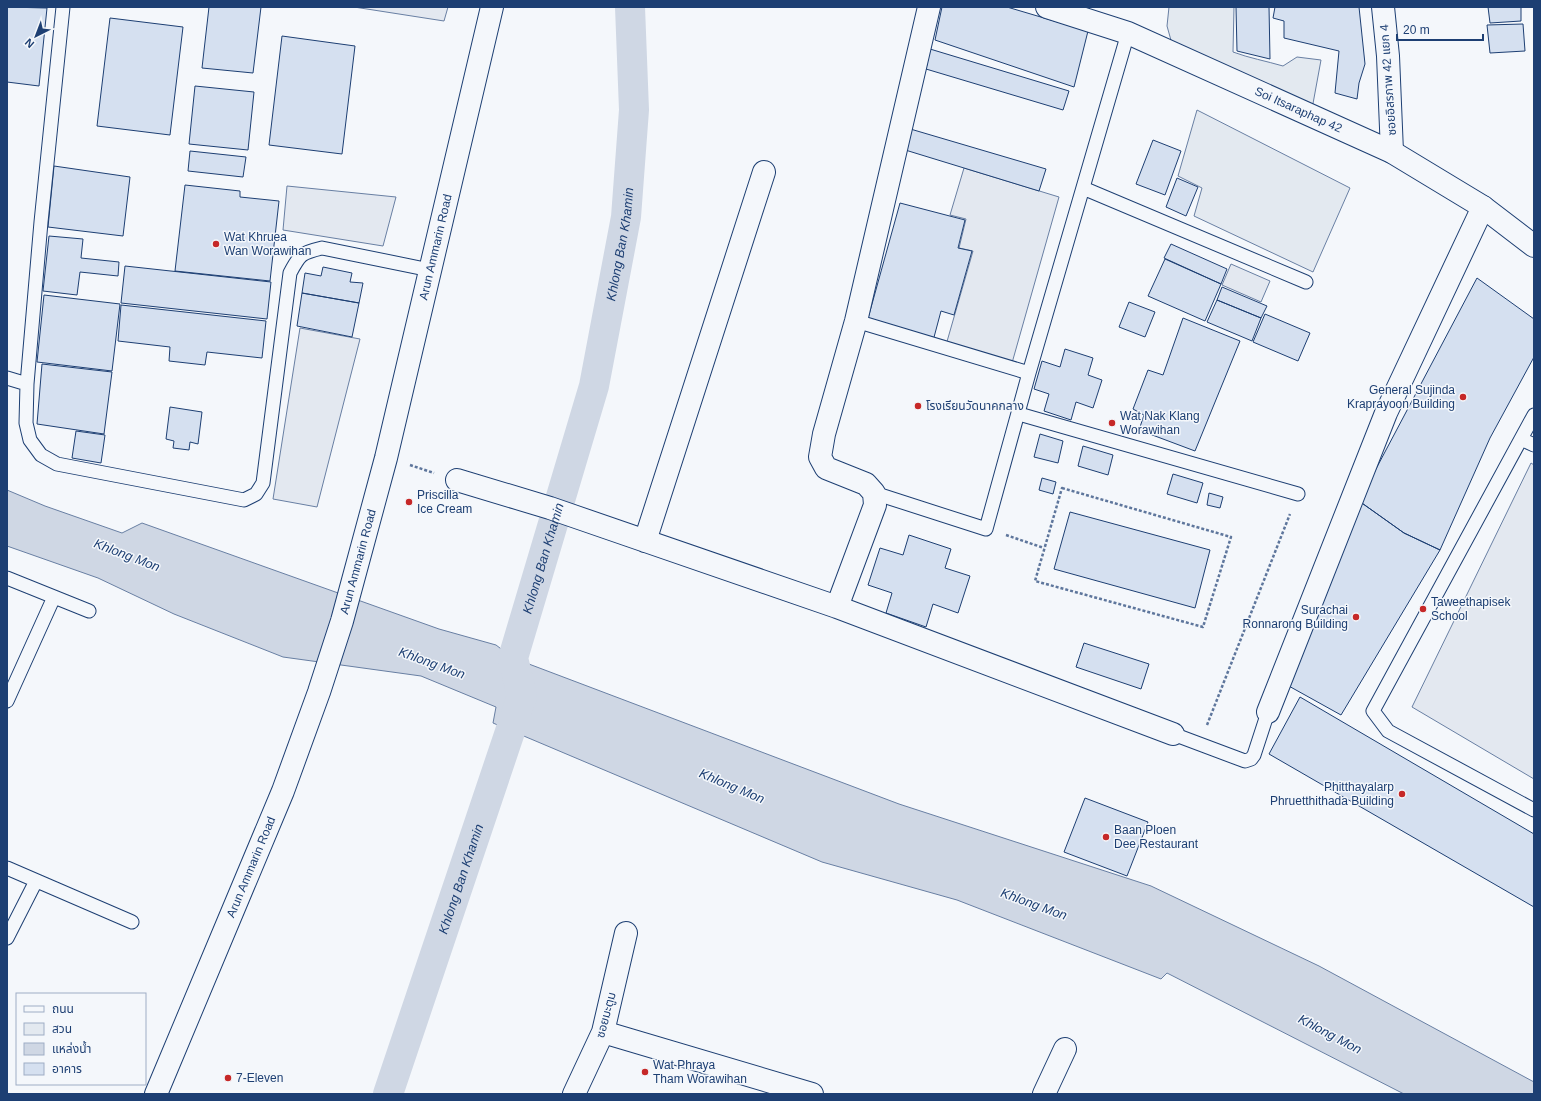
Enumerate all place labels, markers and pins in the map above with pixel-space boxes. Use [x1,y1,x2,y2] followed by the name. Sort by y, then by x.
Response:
[224,230,311,258] place label: Wat Khruea Wan Worawihan
[211,239,221,249] marker: Wat Khruea Wan Worawihan
[1347,383,1455,411] place label: General Sujinda Kraprayoon Building
[1458,392,1468,402] marker: General Sujinda Kraprayoon Building
[926,399,1024,413] place label: โรงเรียนวัดนาคกลาง
[913,401,923,411] marker: โรงเรียนวัดนาคกลาง
[1120,409,1200,437] place label: Wat Nak Klang Worawihan
[1107,418,1117,428] marker: Wat Nak Klang Worawihan
[417,488,472,516] place label: Priscilla Ice Cream
[404,497,414,507] marker: Priscilla Ice Cream
[1431,595,1511,623] place label: Taweethapisek School
[1243,603,1348,631] place label: Surachai Ronnarong Building
[1418,604,1428,614] marker: Taweethapisek School
[1351,612,1361,622] marker: Surachai Ronnarong Building
[1270,780,1394,808] place label: Phitthayalarp Phruetthithada Building
[1397,789,1407,799] marker: Phitthayalarp Phruetthithada Building
[1114,823,1199,851] place label: Baan Ploen Dee Restaurant
[1101,832,1111,842] marker: Baan Ploen Dee Restaurant
[653,1058,747,1086] place label: Wat Phraya Tham Worawihan
[640,1067,650,1077] marker: Wat Phraya Tham Worawihan
[236,1071,283,1085] place label: 7-Eleven
[223,1073,233,1083] marker: 7-Eleven

